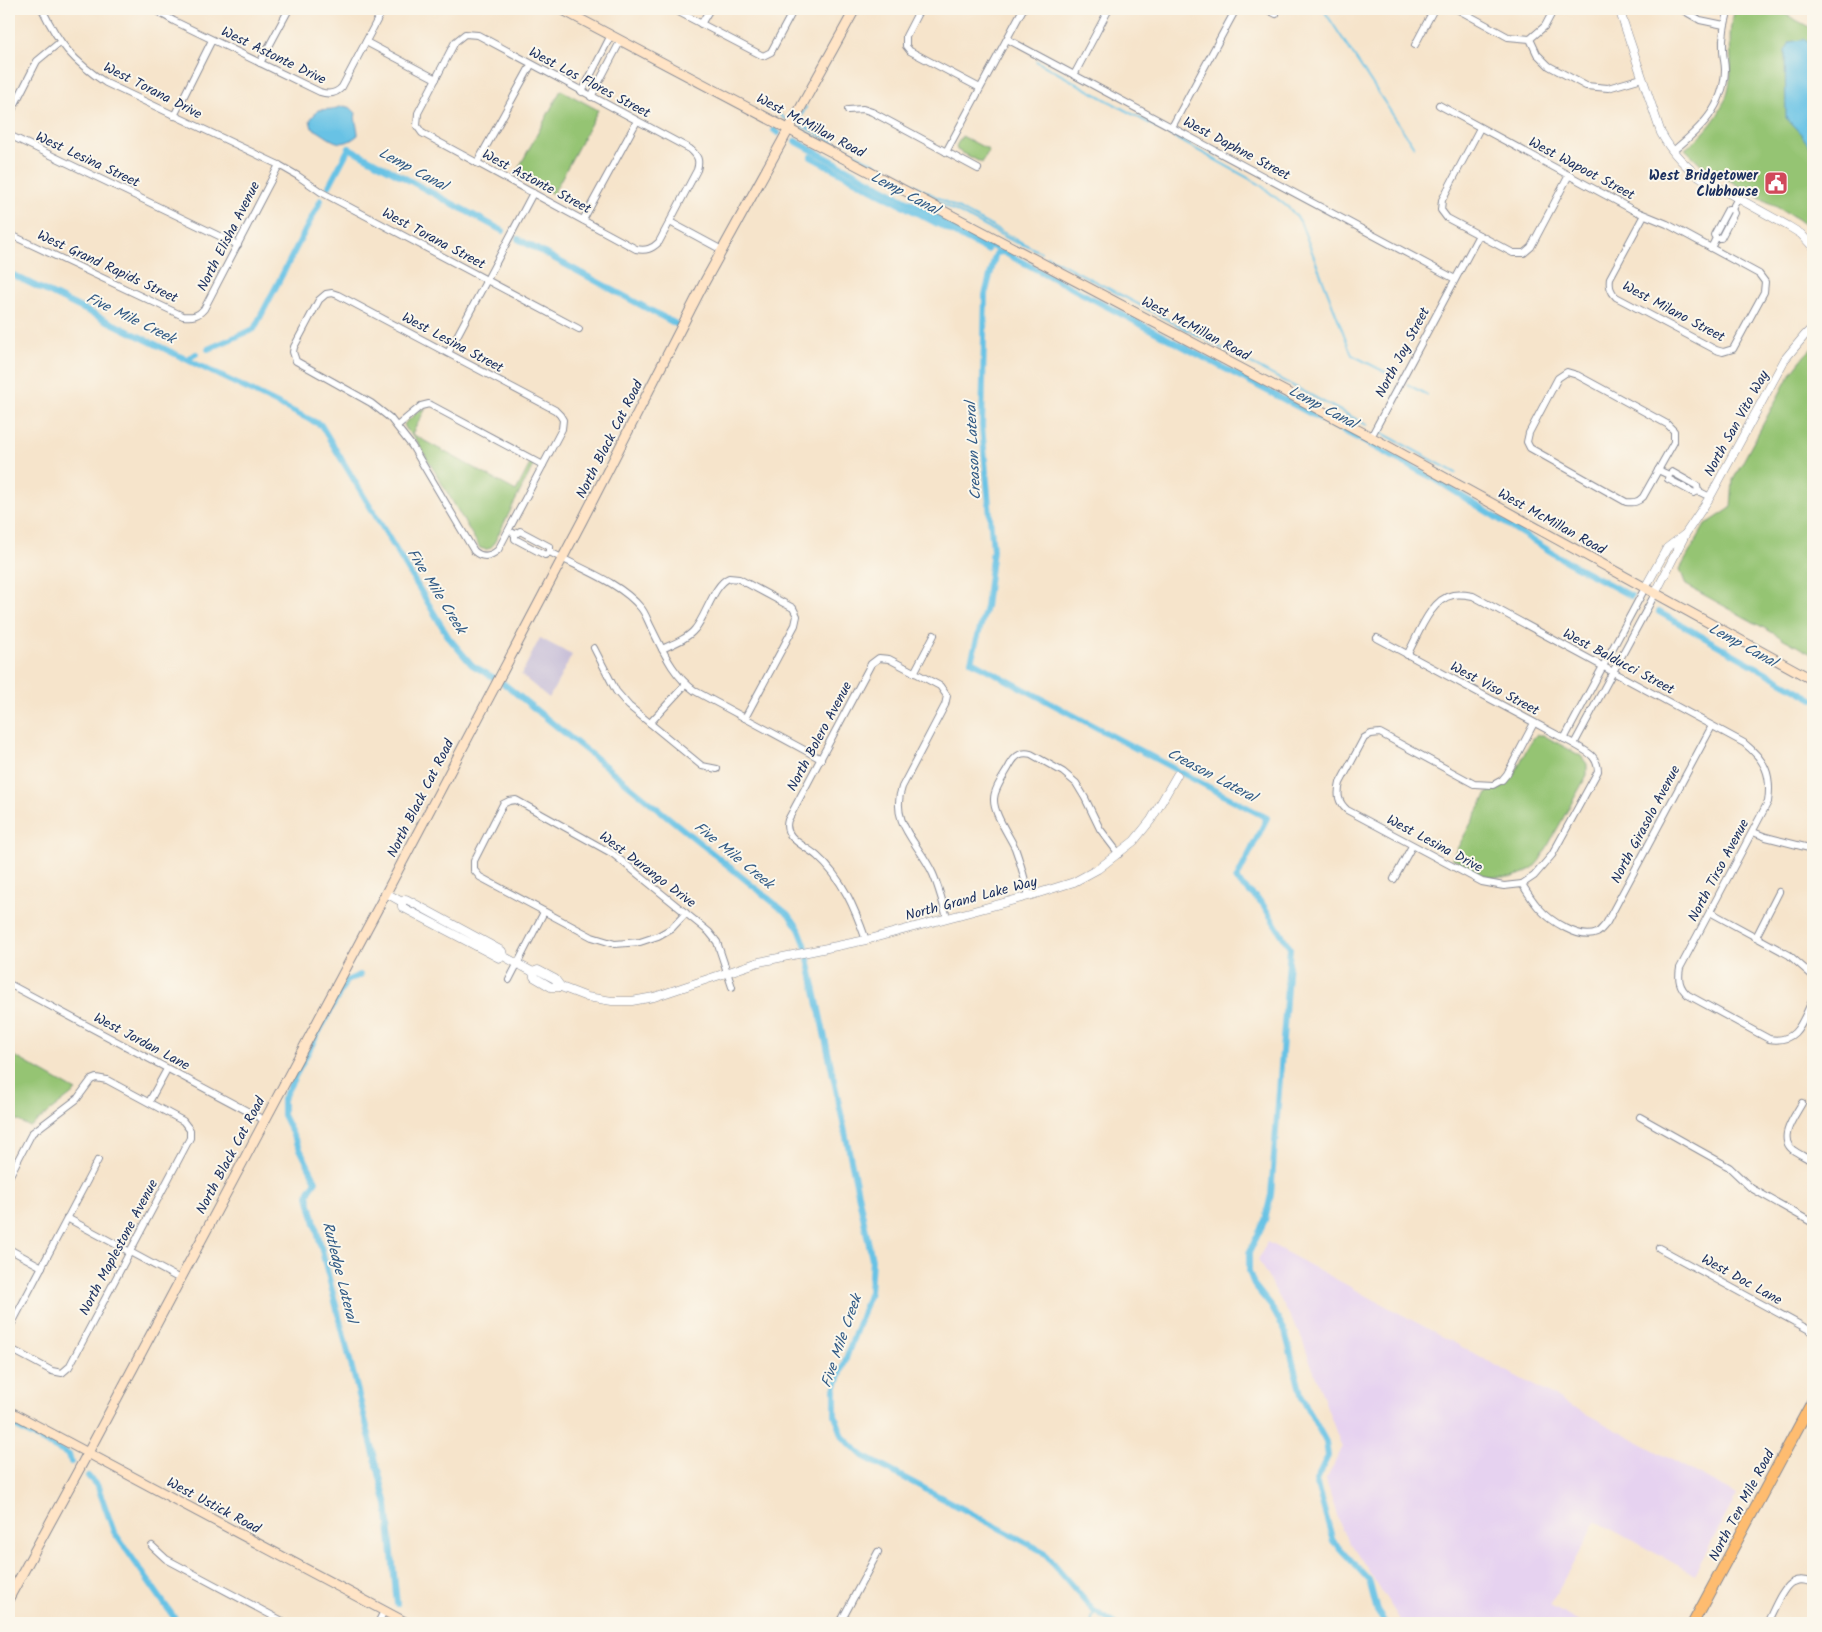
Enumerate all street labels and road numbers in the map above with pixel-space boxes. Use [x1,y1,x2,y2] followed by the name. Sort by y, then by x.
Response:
[217,21,330,91] street label: West Astonte Drive
[525,41,655,125] street label: West Los Flores Street
[99,57,206,126] street label: West Torana Drive
[752,88,870,164] street label: West McMillan Road
[1179,111,1295,187] street label: West Daphne Street
[32,126,144,194] street label: West Lesina Street
[1524,132,1639,206] street label: West Wapoot Street
[478,144,596,220] street label: West Astonte Street
[192,177,266,295] street label: North Elisha Avenue
[378,202,490,276] street label: West Torana Street
[34,225,182,309] street label: West Grand Rapids Street
[1618,276,1729,349] street label: West Milano Street
[1137,291,1255,367] street label: West McMillan Road
[1370,303,1436,402] street label: North Joy Street
[398,307,508,379] street label: West Lesina Street
[1699,366,1775,481] street label: North San Vito Way
[570,375,650,503] street label: North Black Cat Road
[1493,483,1610,561] street label: West McMillan Road
[1559,623,1679,701] street label: West Balducci Street
[1446,656,1544,722] street label: West Viso Street
[782,677,859,795] street label: North Bolero Avenue
[381,734,461,862] street label: North Black Cat Road
[1605,761,1687,887] street label: North Girasolo Avenue
[1382,809,1487,879] street label: West Lesina Drive
[1683,815,1756,926] street label: North Tirso Avenue
[594,826,701,914] street label: West Durango Drive
[903,871,1040,927] street label: North Grand Lake Way
[89,1007,194,1077] street label: West Jordan Lane
[191,1092,272,1218] street label: North Black Cat Road
[74,1175,164,1319] street label: North Maplestone Avenue
[1697,1249,1787,1312] street label: West Doc Lane
[1703,1445,1781,1565] street label: North Ten Mile Road
[163,1472,265,1540] street label: West Ustick Road

